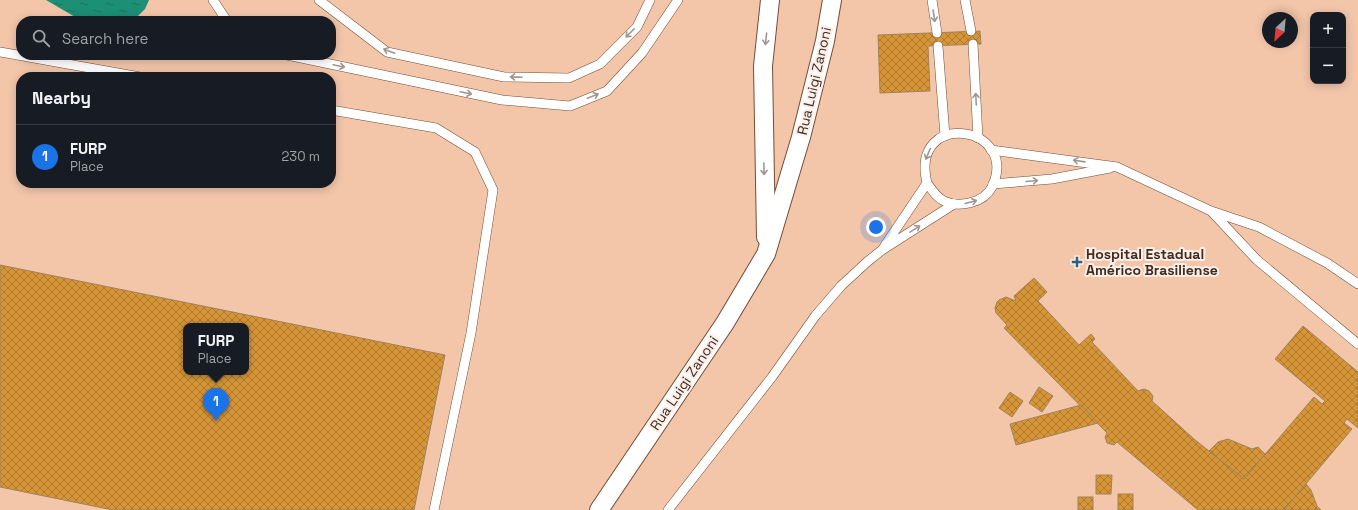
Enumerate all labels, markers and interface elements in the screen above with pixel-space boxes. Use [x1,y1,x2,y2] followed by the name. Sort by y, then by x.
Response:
[930,10,938,23] one-way arrow
[1262,12,1298,48] north arrow
[1310,12,1346,84] map controls
[1310,12,1346,48] button: +
[16,16,336,60] search box
[793,25,835,137] street label: Rua Luigi Zanoni
[30,27,52,49] icon: search
[625,28,635,38] one-way arrow
[62,29,148,48] text: Search here
[762,32,769,45] one-way arrow
[383,47,396,54] one-way arrow
[1310,48,1346,84] button: −
[332,62,345,70] one-way arrow
[510,73,523,81] one-way arrow
[32,87,91,109] text: Nearby
[459,89,472,97] one-way arrow
[587,92,599,100] one-way arrow
[972,93,979,106] one-way arrow
[70,139,107,158] text: FURP
[42,148,48,165] text: 1
[282,148,320,165] text: 230 m
[924,148,931,160] one-way arrow
[1073,157,1086,165] one-way arrow
[70,158,104,175] text: Place
[761,162,768,175] one-way arrow
[1025,177,1038,184] one-way arrow
[964,198,977,205] one-way arrow
[866,217,886,237] your location
[909,225,920,233] one-way arrow
[1086,245,1218,279] place label: Hospital Estadual Américo Brasiliense
[1071,256,1083,268] marker: Hospital Estadual Américo Brasiliense
[183,323,249,375] popup
[198,331,234,350] text: FURP
[646,332,722,434] street label: Rua Luigi Zanoni
[198,350,231,367] text: Place
[203,388,229,421] pin: 1

